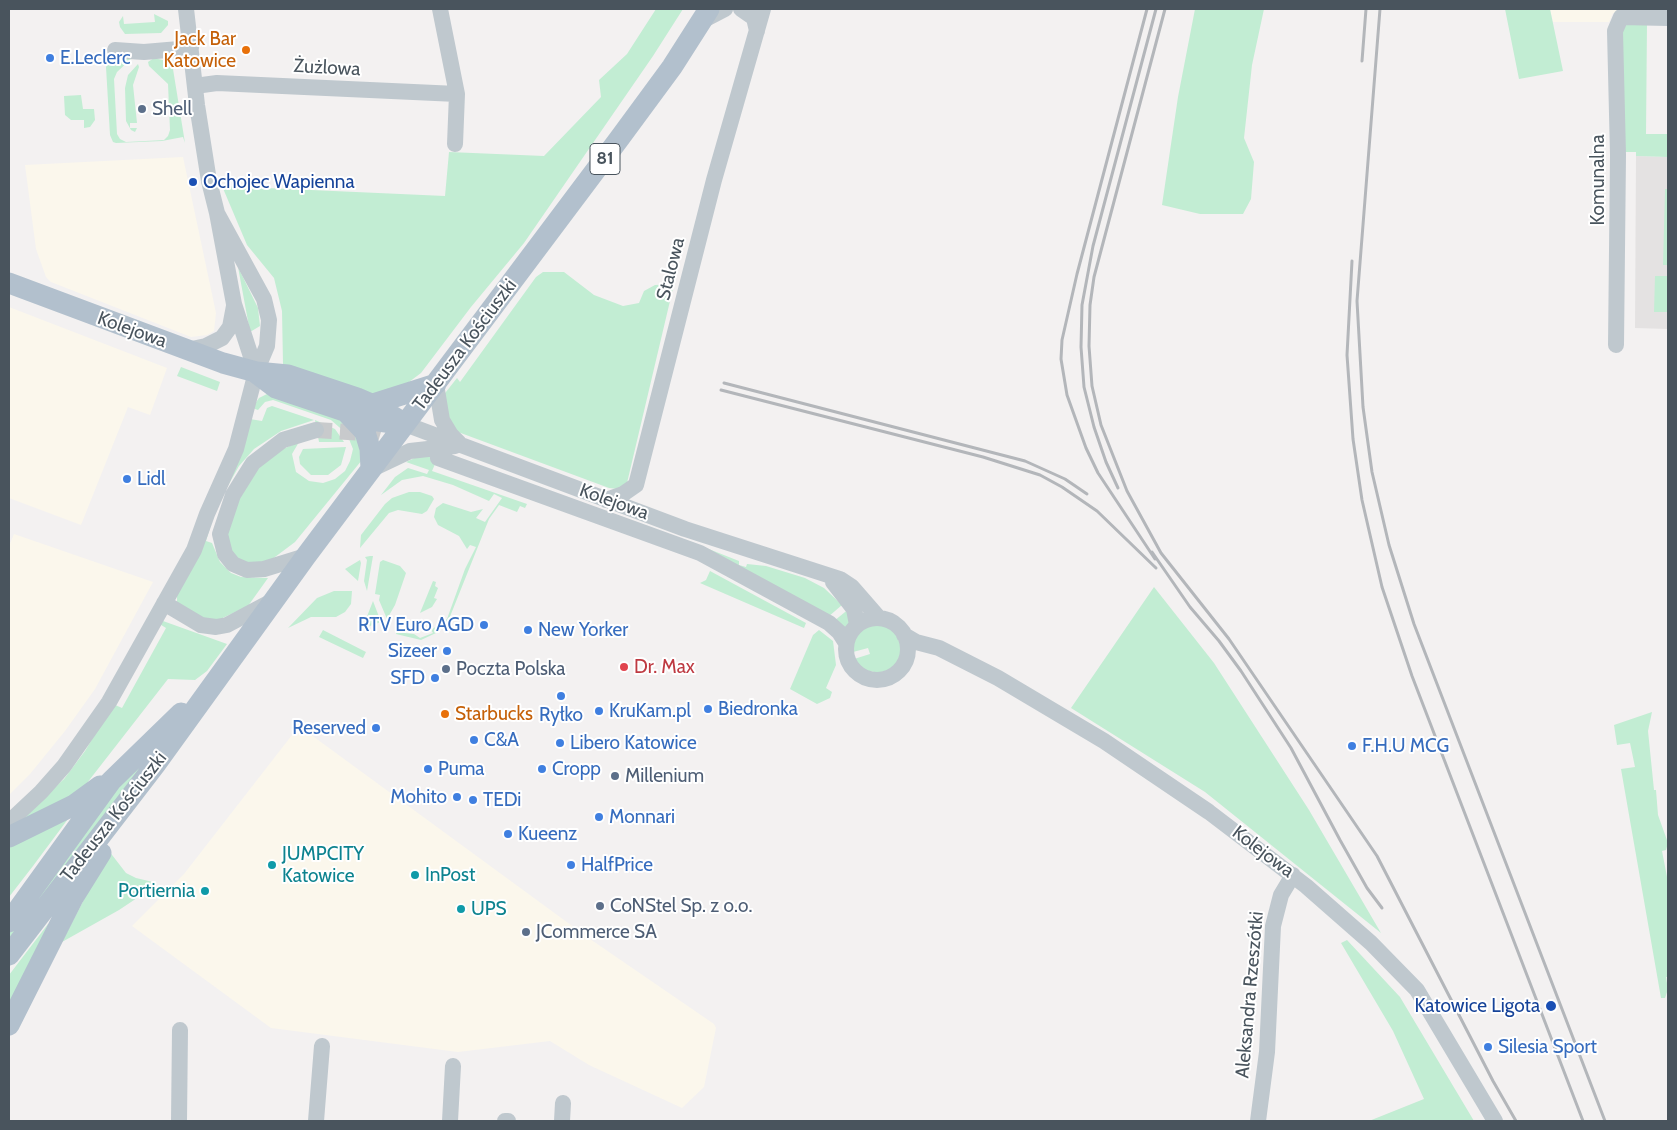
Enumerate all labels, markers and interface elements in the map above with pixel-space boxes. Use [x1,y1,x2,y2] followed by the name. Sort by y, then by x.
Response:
[164,28,236,72] place label: Jack Bar Katowice
[240,44,252,56] marker: Jack Bar Katowice
[60,47,131,69] place label: E.Leclerc
[44,52,56,64] marker: E.Leclerc
[293,55,361,81] street label: Żużlowa
[152,98,192,120] place label: Shell
[136,103,148,115] marker: Shell
[1587,134,1609,226] street label: Komunalna
[590,144,620,174] road number: 81
[203,171,355,193] place label: Ochojec Wapienna
[187,176,199,188] marker: Ochojec Wapienna
[652,235,690,303] street label: Stalowa
[408,275,522,415] street label: Tadeusza Kościuszki
[94,307,170,353] street label: Kolejowa
[137,468,166,490] place label: Lidl
[121,473,133,485] marker: Lidl
[576,479,652,525] street label: Kolejowa
[358,614,474,636] place label: RTV Euro AGD
[478,619,490,631] marker: RTV Euro AGD
[538,619,628,641] place label: New Yorker
[522,624,534,636] marker: New Yorker
[388,640,437,662] place label: Sizeer
[441,645,453,657] marker: Sizeer
[634,656,695,678] place label: Dr. Max
[456,658,565,680] place label: Poczta Polska
[618,661,630,673] marker: Dr. Max
[440,663,452,675] marker: Poczta Polska
[390,667,425,689] place label: SFD
[429,672,441,684] marker: SFD
[555,690,567,702] marker: Ryłko
[718,698,798,720] place label: Biedronka
[609,700,691,722] place label: KruKam.pl
[455,703,533,725] place label: Starbucks
[702,703,714,715] marker: Biedronka
[539,704,583,726] place label: Ryłko
[593,705,605,717] marker: KruKam.pl
[439,708,451,720] marker: Starbucks
[292,717,366,739] place label: Reserved
[370,722,382,734] marker: Reserved
[484,729,519,751] place label: C&A
[570,732,697,754] place label: Libero Katowice
[468,734,480,746] marker: C&A
[1362,735,1449,757] place label: F.H.U MCG
[554,737,566,749] marker: Libero Katowice
[1346,740,1358,752] marker: F.H.U MCG
[56,747,172,887] street label: Tadeusza Kościuszki
[438,758,484,780] place label: Puma
[552,758,601,780] place label: Cropp
[422,763,434,775] marker: Puma
[536,763,548,775] marker: Cropp
[625,765,704,787] place label: Millenium
[609,770,621,782] marker: Millenium
[390,786,447,808] place label: Mohito
[483,789,521,811] place label: TEDi
[451,791,463,803] marker: Mohito
[467,794,479,806] marker: TEDi
[609,806,675,828] place label: Monnari
[593,811,605,823] marker: Monnari
[1227,821,1299,883] street label: Kolejowa
[518,823,577,845] place label: Kueenz
[502,828,514,840] marker: Kueenz
[282,843,364,887] place label: JUMPCITY Katowice
[581,854,653,876] place label: HalfPrice
[266,859,278,871] marker: JUMPCITY Katowice
[565,859,577,871] marker: HalfPrice
[425,864,475,886] place label: InPost
[409,869,421,881] marker: InPost
[118,880,195,902] place label: Portiernia
[199,885,211,897] marker: Portiernia
[610,895,752,917] place label: CoNStel Sp. z o.o.
[471,898,507,920] place label: UPS
[594,900,606,912] marker: CoNStel Sp. z o.o.
[455,903,467,915] marker: UPS
[1231,911,1269,1079] street label: Aleksandra Rzeszótki
[536,921,657,943] place label: JCommerce SA
[520,926,532,938] marker: JCommerce SA
[1414,995,1540,1017] place label: Katowice Ligota
[1544,999,1558,1013] marker: Katowice Ligota
[1498,1036,1597,1058] place label: Silesia Sport
[1482,1041,1494,1053] marker: Silesia Sport

